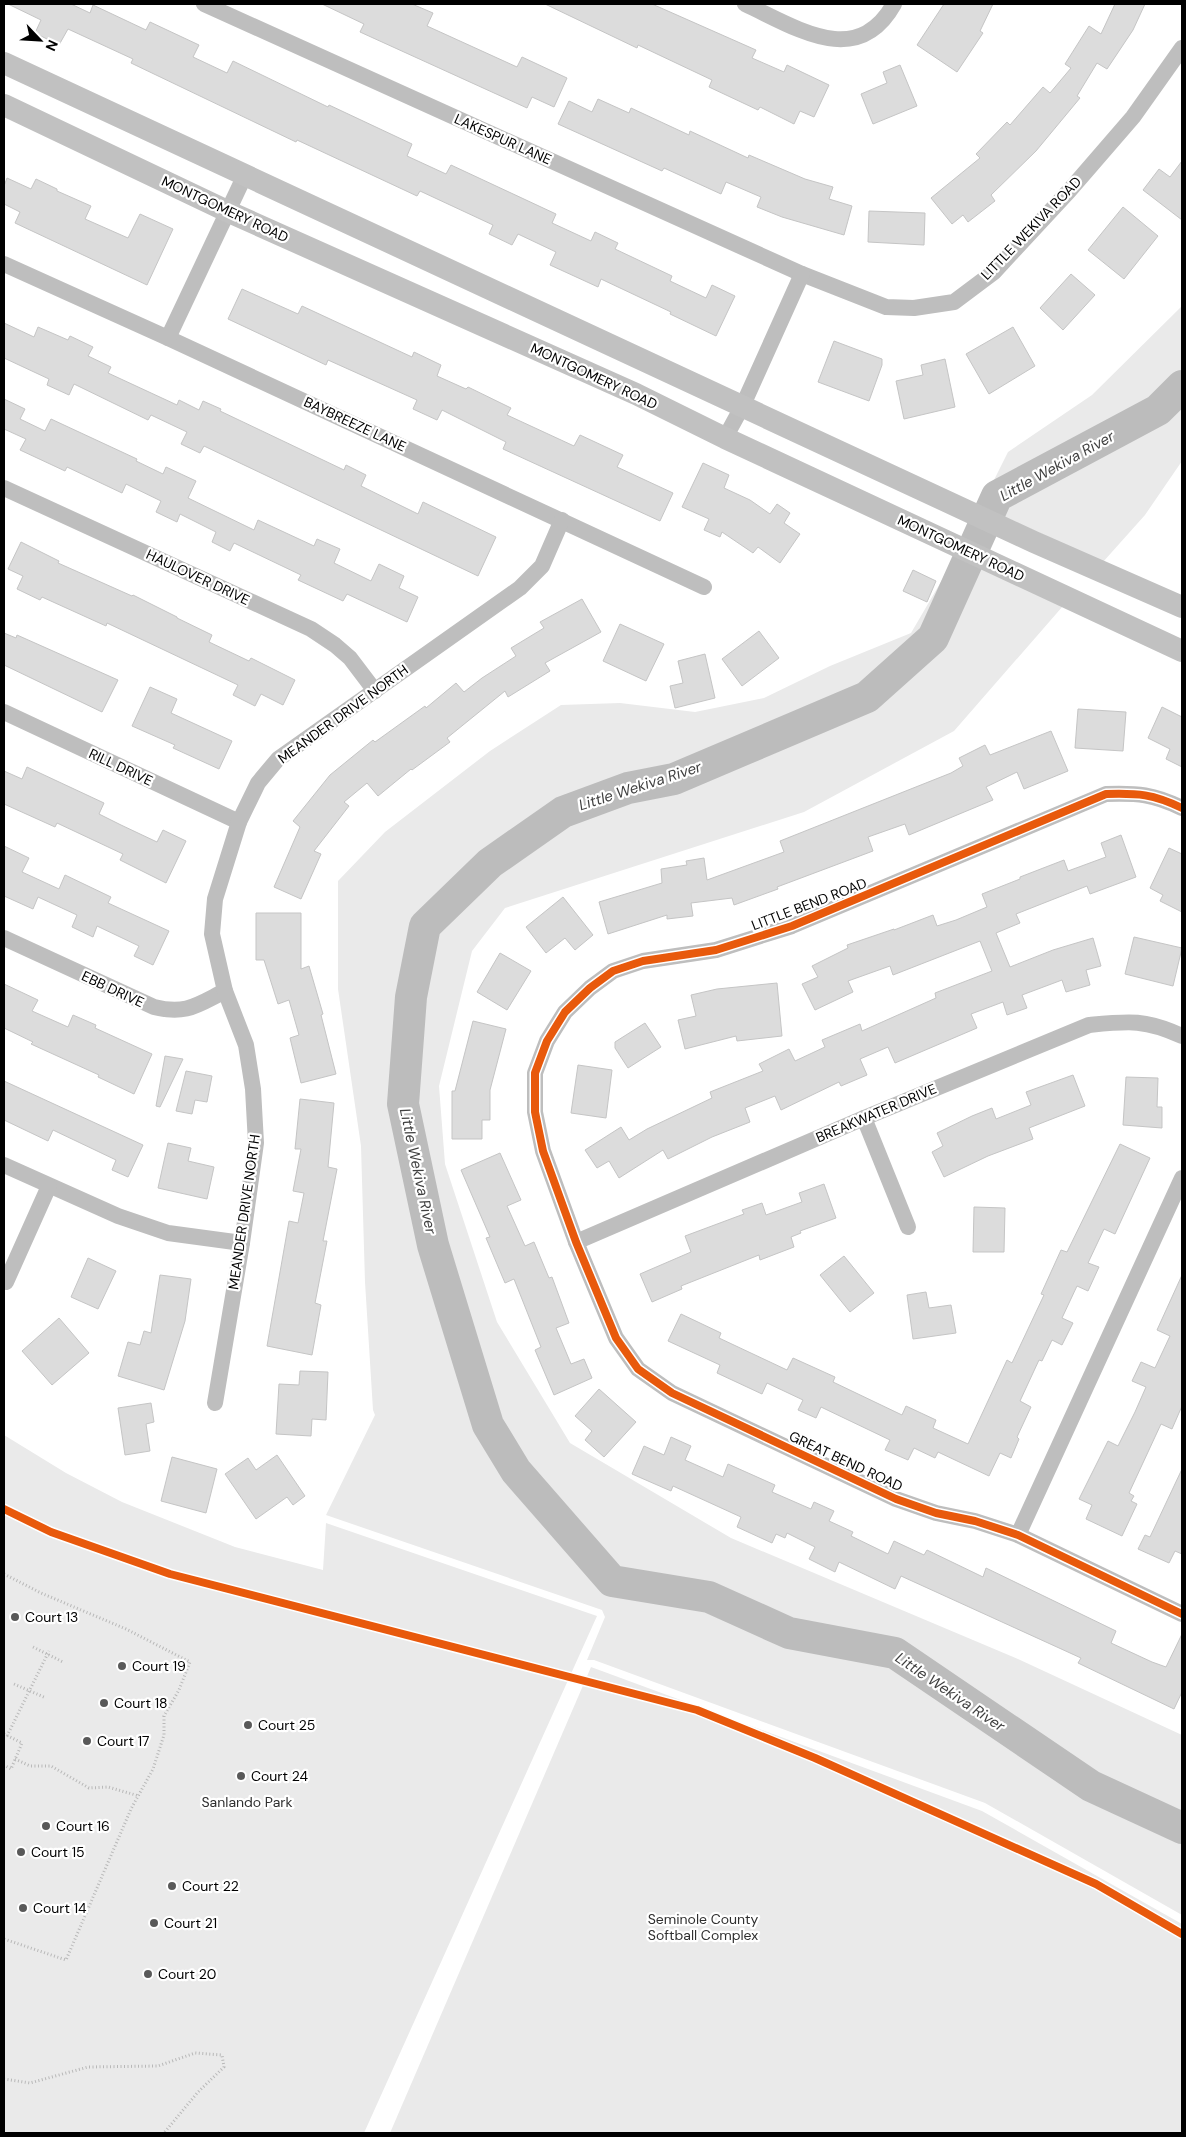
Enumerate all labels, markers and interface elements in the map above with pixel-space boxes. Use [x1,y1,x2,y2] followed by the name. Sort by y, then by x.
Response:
[15,15,65,65] north arrow
[41,37,62,54] text: N
[452,110,554,169] street label: LAKESPUR LANE
[159,172,291,246] street label: MONTGOMERY ROAD
[977,173,1085,283] street label: LITTLE WEKIVA ROAD
[528,339,660,413] street label: MONTGOMERY ROAD
[301,392,409,456] street label: BAYBREEZE LANE
[996,426,1118,506] water label: Little Wekiva River
[895,511,1027,585] street label: MONTGOMERY ROAD
[143,545,253,609] street label: HAULOVER DRIVE
[274,661,412,767] street label: MEANDER DRIVE NORTH
[86,744,156,790] street label: RILL DRIVE
[576,757,704,815] water label: Little Wekiva River
[749,874,869,934] street label: LITTLE BEND ROAD
[79,967,147,1011] street label: EBB DRIVE
[813,1079,939,1147] street label: BREAKWATER DRIVE
[395,1106,441,1236] water label: Little Wekiva River
[224,1133,264,1291] street label: MEANDER DRIVE NORTH
[786,1427,906,1495] street label: GREAT BEND ROAD
[25,1608,78,1626] place label: Court 13
[9,1611,21,1623] marker: Court 13
[891,1648,1009,1736] water label: Little Wekiva River
[132,1657,186,1675] place label: Court 19
[116,1660,128,1672] marker: Court 19
[114,1694,168,1712] place label: Court 18
[98,1697,110,1709] marker: Court 18
[258,1716,315,1734] place label: Court 25
[242,1719,254,1731] marker: Court 25
[97,1732,150,1750] place label: Court 17
[81,1735,93,1747] marker: Court 17
[251,1767,309,1785] place label: Court 24
[235,1770,247,1782] marker: Court 24
[202,1793,293,1811] park label: Sanlando Park
[56,1817,110,1835] place label: Court 16
[40,1820,52,1832] marker: Court 16
[31,1843,85,1861] place label: Court 15
[15,1846,27,1858] marker: Court 15
[182,1877,239,1895] place label: Court 22
[166,1880,178,1892] marker: Court 22
[33,1899,87,1917] place label: Court 14
[17,1902,29,1914] marker: Court 14
[648,1910,759,1944] park label: Seminole County Softball Complex
[164,1914,217,1932] place label: Court 21
[148,1917,160,1929] marker: Court 21
[158,1965,216,1983] place label: Court 20
[142,1968,154,1980] marker: Court 20

